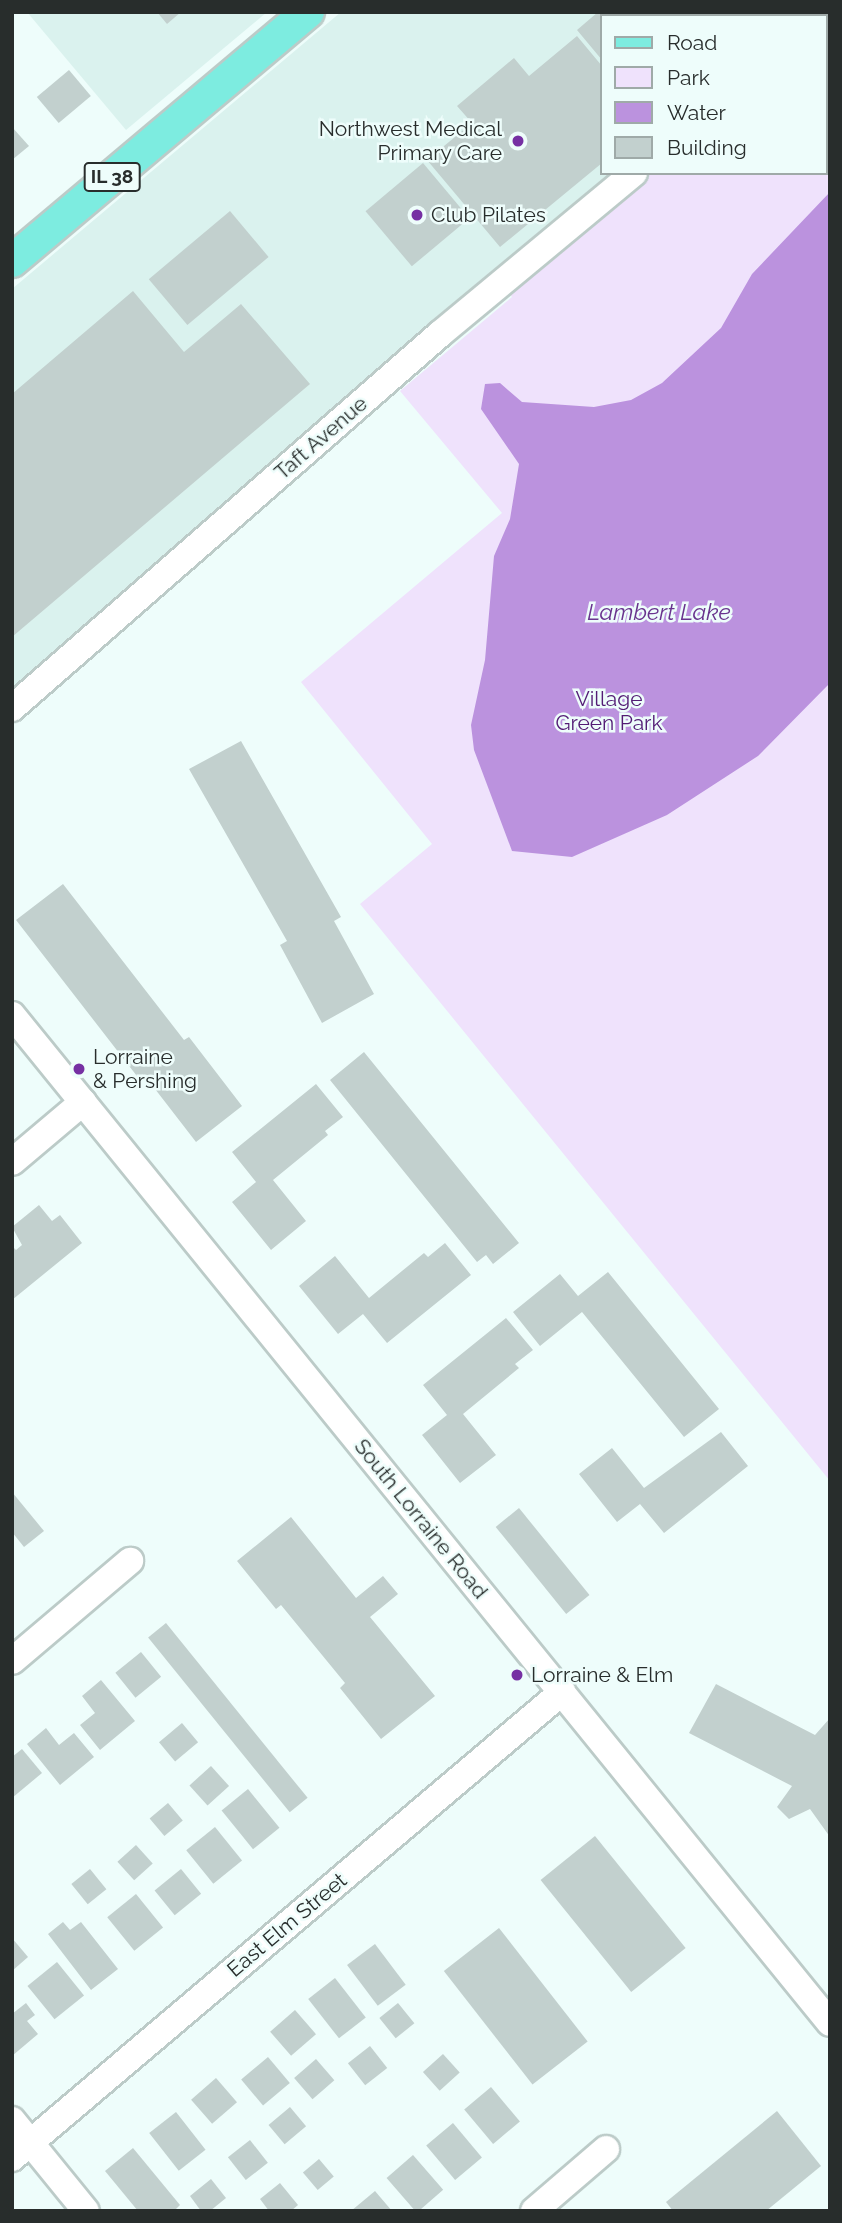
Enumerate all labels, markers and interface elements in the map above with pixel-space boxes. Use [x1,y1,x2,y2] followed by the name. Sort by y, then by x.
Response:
[600,14,828,175] legend
[667,30,717,55] text: Road
[667,65,710,90] text: Park
[667,100,726,125] text: Water
[319,116,502,166] place label: Northwest Medical Primary Care
[508,131,528,151] marker: Northwest Medical Primary Care
[667,135,747,160] text: Building
[82,162,142,192] road number: IL 38
[431,202,546,228] place label: Club Pilates
[409,207,425,223] marker: Club Pilates
[269,391,373,485] street label: Taft Avenue
[587,598,731,626] water label: Lambert Lake
[555,686,663,736] park label: Village Green Park
[93,1044,197,1094] place label: Lorraine & Pershing
[71,1061,87,1077] marker: Lorraine & Pershing
[349,1434,493,1604] street label: South Lorraine Road
[531,1662,673,1688] place label: Lorraine & Elm
[509,1667,525,1683] marker: Lorraine & Elm
[222,1868,352,1982] street label: East Elm Street

